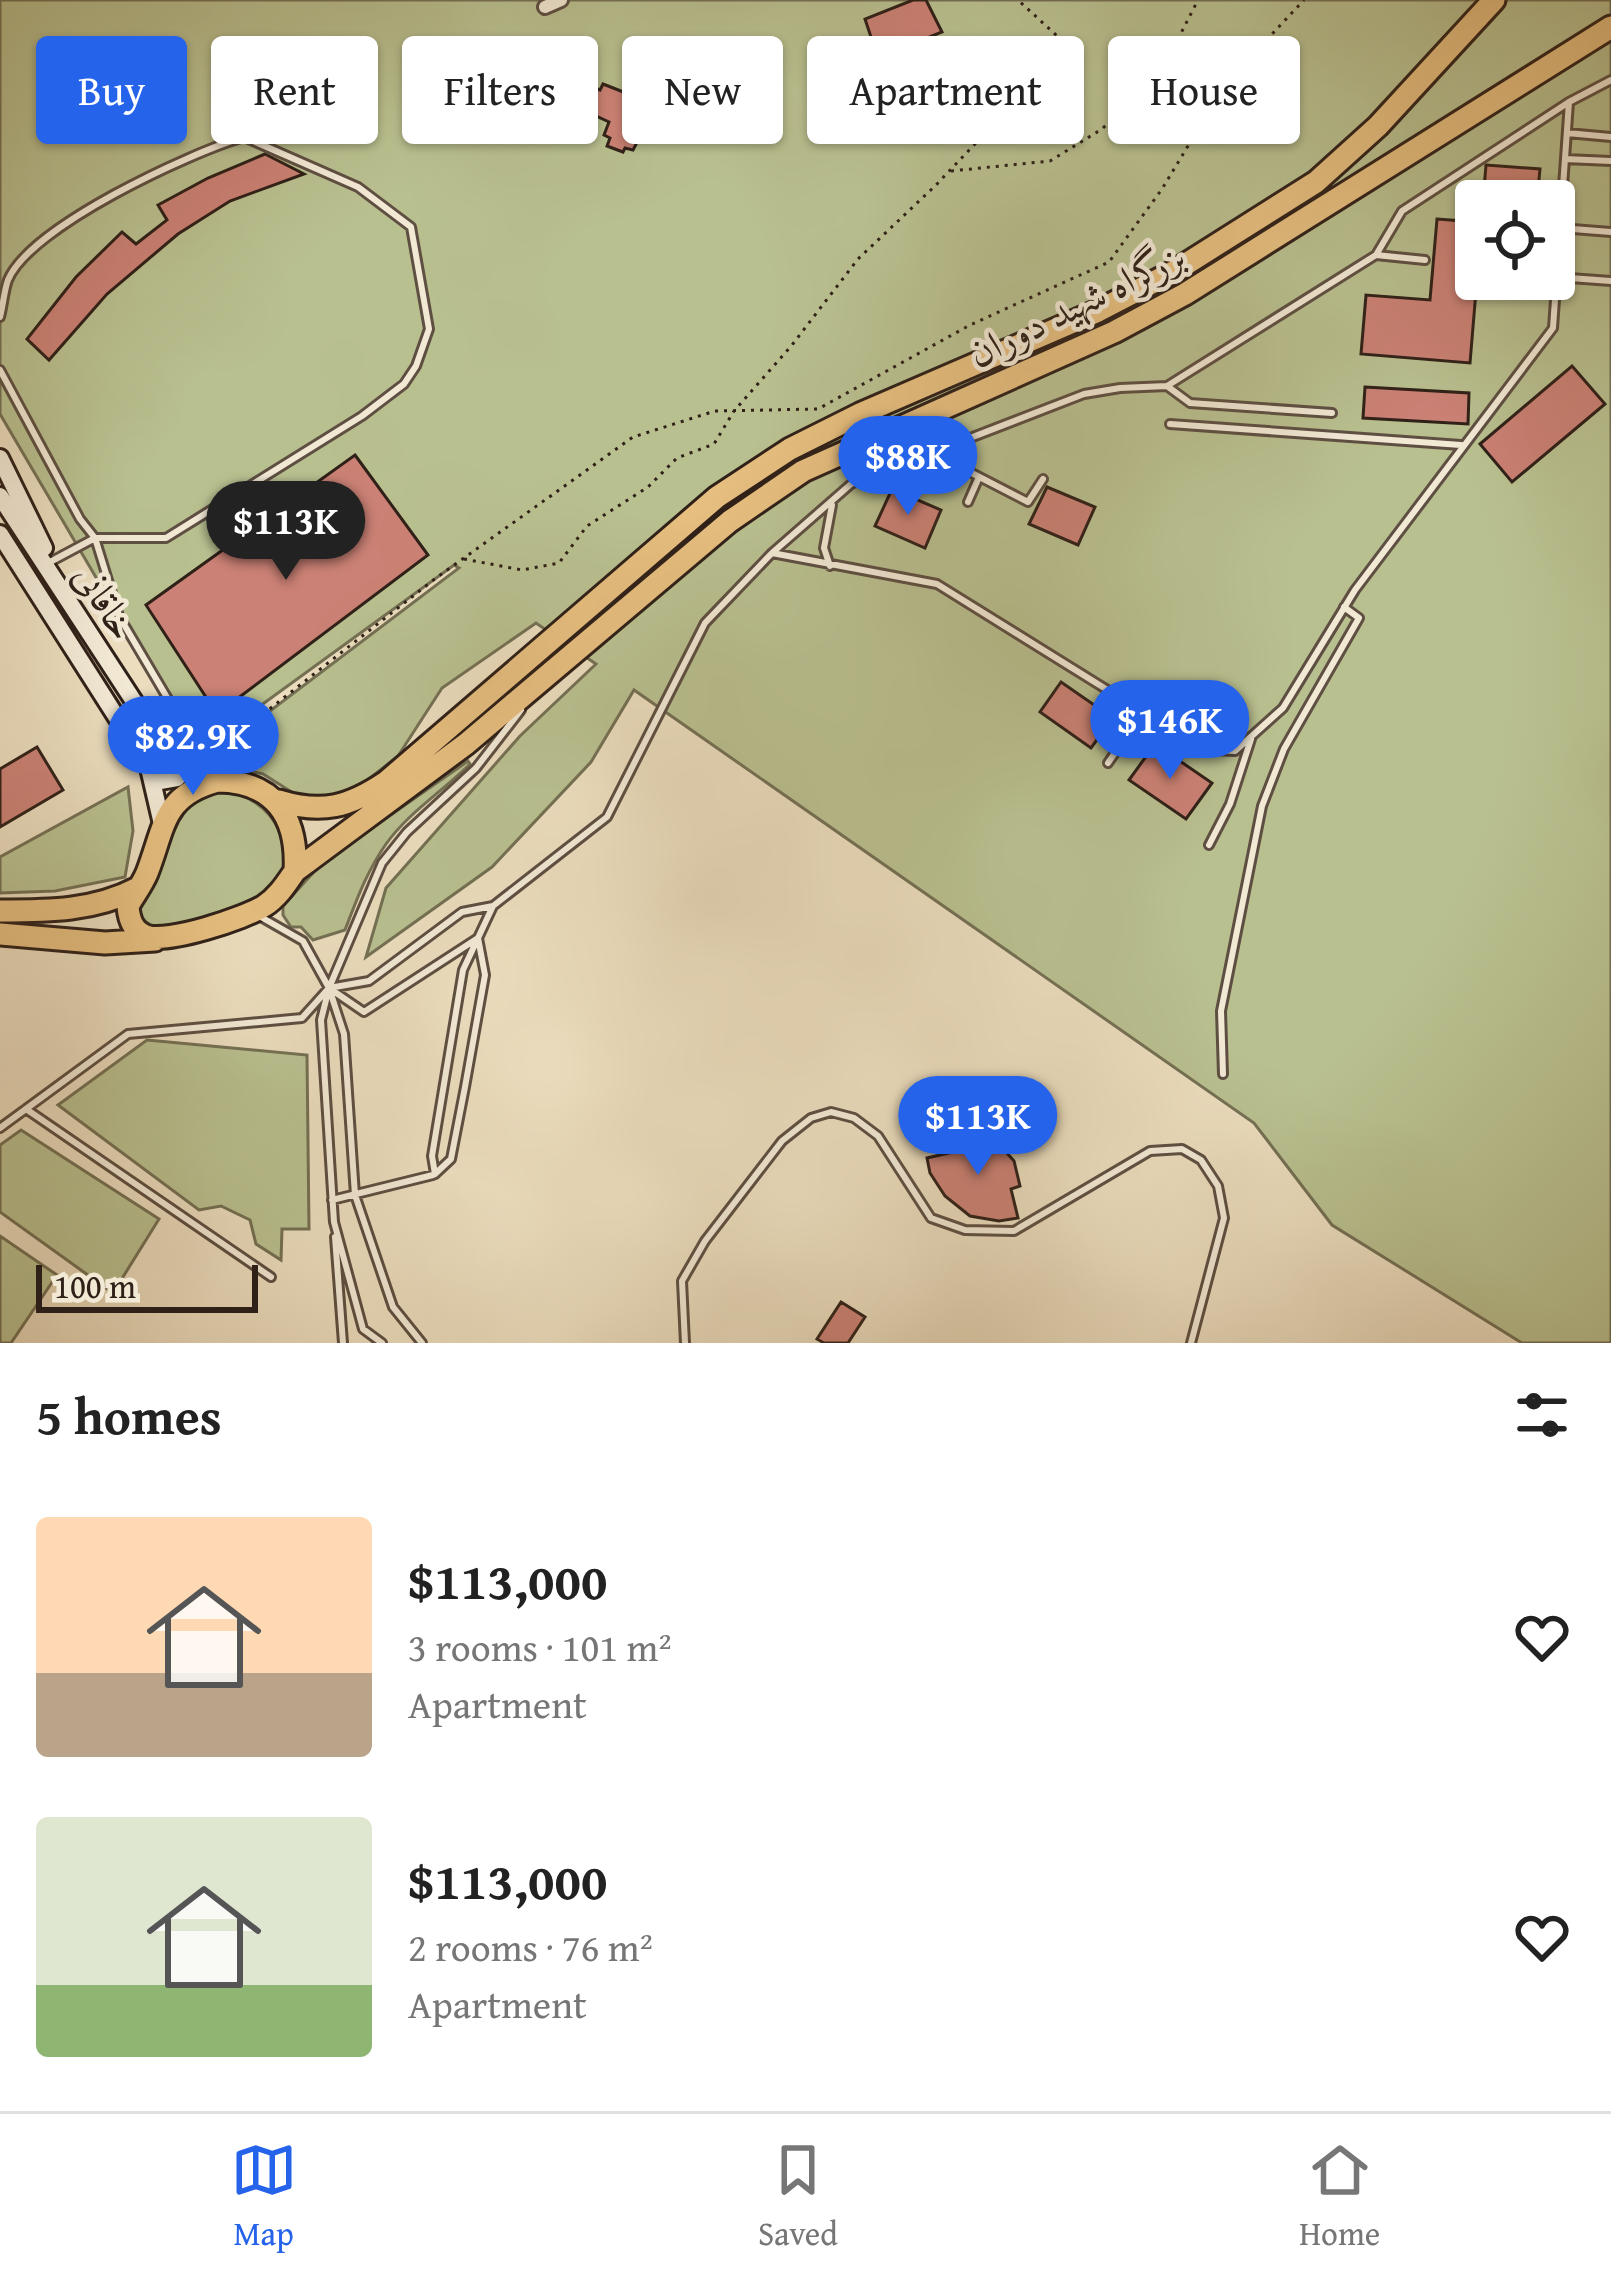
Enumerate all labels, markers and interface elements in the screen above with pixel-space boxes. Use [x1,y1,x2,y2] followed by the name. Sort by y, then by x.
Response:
[36,36,187,144] chip: Buy
[211,36,378,144] chip: Rent
[402,36,598,144] chip: Filters
[622,36,783,144] chip: New
[807,36,1084,144] chip: Apartment
[1108,36,1300,144] chip: House
[1455,180,1575,300] map controls
[1455,180,1575,300] button: locate
[958,227,1194,381] street label: بزرگراه شهید دوران
[837,416,979,518] pin: $88K
[865,426,951,483] text: $88K
[202,481,370,583] pin: $113K
[233,491,339,548] text: $113K
[60,551,153,650] street label: خاقانی
[1086,680,1254,782] pin: $146K
[1117,690,1223,747] text: $146K
[95,696,291,798] pin: $82.9K
[135,706,251,763] text: $82.9K
[894,1076,1062,1178] pin: $113K
[925,1086,1031,1143] text: $113K
[36,1259,258,1312] scale bar
[54,1262,136,1310] text: 100 m
[36,1378,222,1453] text: 5 homes
[1509,1382,1575,1448] icon: filters
[408,1543,607,1618] text: $113,000
[132,1565,276,1709] icon: home
[1509,1604,1575,1670] icon: heart
[408,1618,672,1675] text: 3 rooms · 101 m²
[408,1675,587,1732] text: Apartment
[408,1843,607,1918] text: $113,000
[132,1865,276,2009] icon: home
[1509,1904,1575,1970] icon: heart
[408,1918,653,1975] text: 2 rooms · 76 m²
[408,1975,587,2032] text: Apartment
[231,2137,297,2257] tab: Map
[758,2137,838,2257] tab: Saved
[1299,2137,1380,2257] tab: Home

